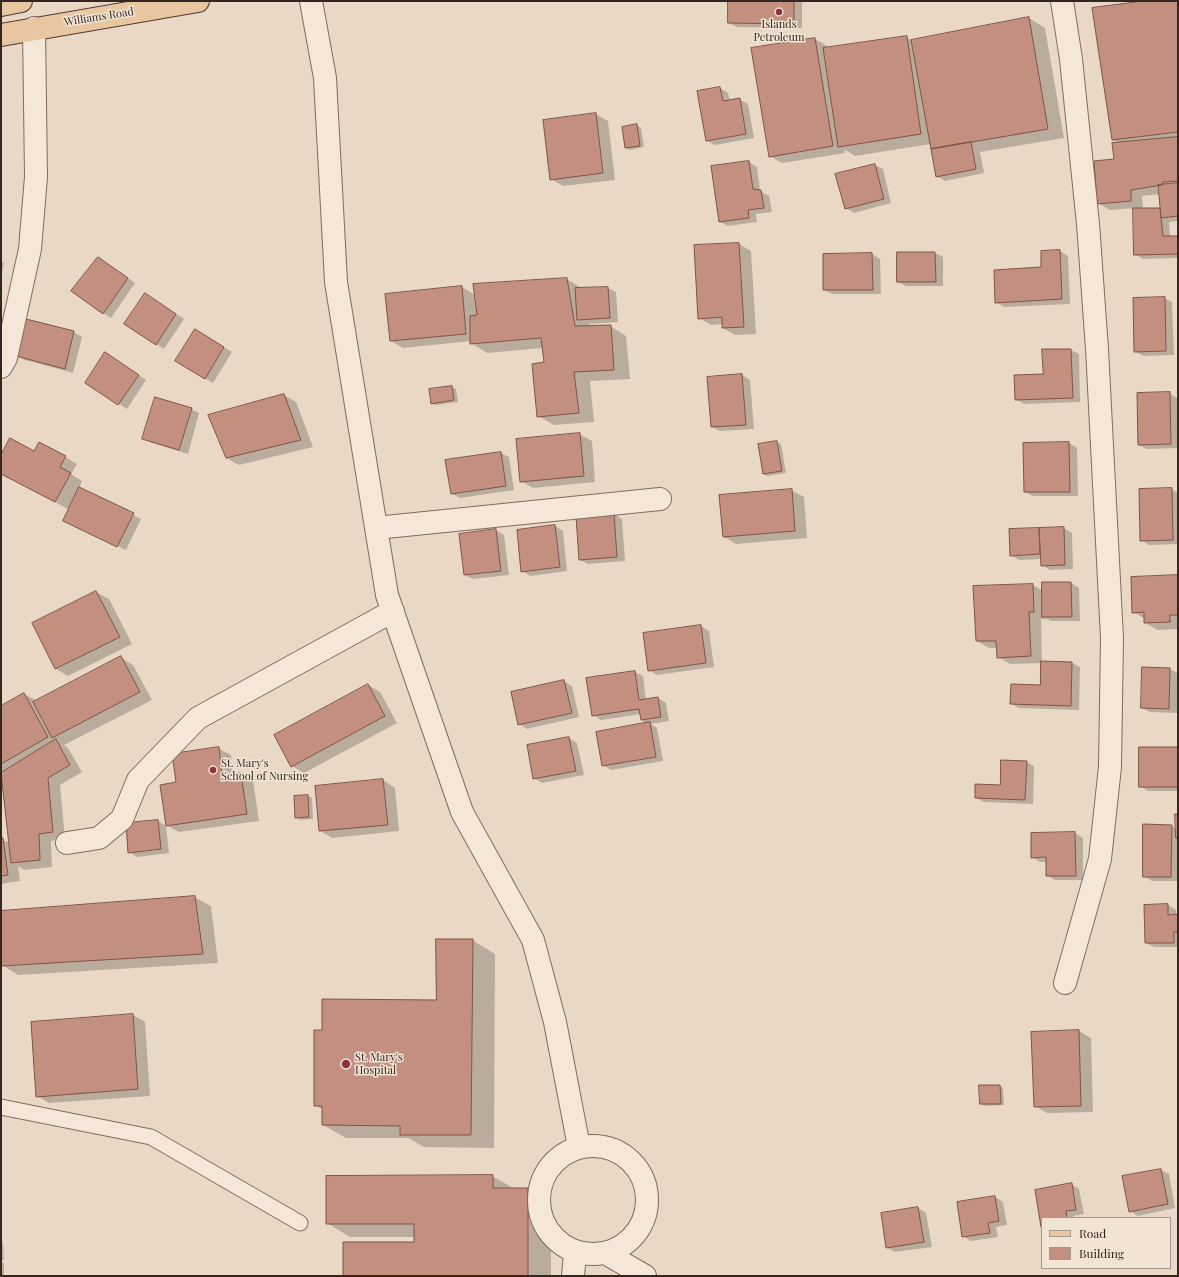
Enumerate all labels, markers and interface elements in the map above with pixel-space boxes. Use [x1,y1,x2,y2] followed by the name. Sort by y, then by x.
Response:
[63,5,135,29] street label: Williams Road
[774,7,784,17] marker: Islands Petroleum
[753,18,805,44] place label: Islands Petroleum
[221,757,308,783] place label: St. Mary's School of Nursing
[208,765,218,775] marker: St. Mary's School of Nursing
[355,1051,403,1077] place label: St. Mary's Hospital
[340,1058,352,1070] marker: St. Mary's Hospital
[1041,1217,1171,1269] legend
[1079,1225,1106,1241] text: Road
[1079,1245,1124,1261] text: Building

